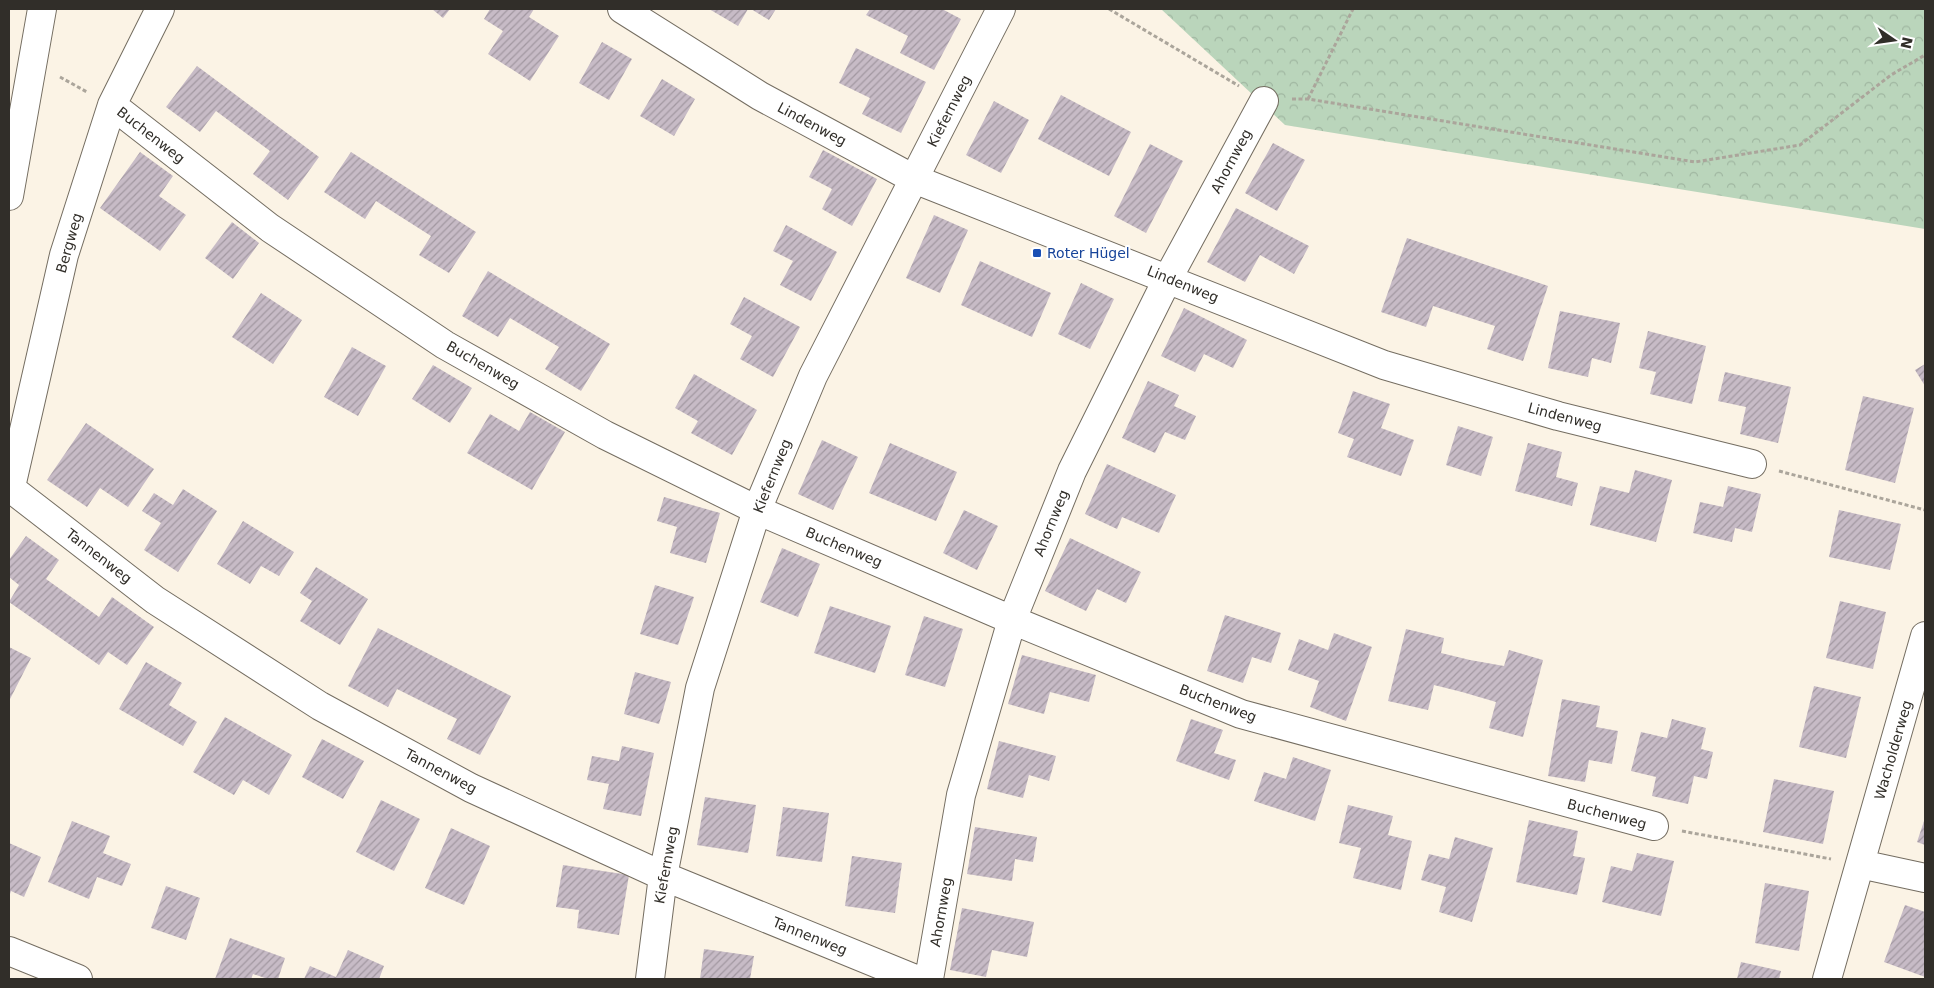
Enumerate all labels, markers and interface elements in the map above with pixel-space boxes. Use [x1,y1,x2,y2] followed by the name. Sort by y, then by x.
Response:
[1869,15,1919,65] north arrow
[1898,35,1916,50] text: N
[924,72,974,150] street label: Kiefernweg
[775,99,849,149] street label: Lindenweg
[114,104,188,166] street label: Buchenweg
[1207,126,1255,196] street label: Ahornweg
[53,211,85,275] street label: Bergweg
[1047,245,1130,261] place label: Roter Hügel
[1031,247,1043,259] marker: Roter Hügel
[1145,262,1221,306] street label: Lindenweg
[444,338,522,392] street label: Buchenweg
[1526,399,1604,435] street label: Lindenweg
[750,437,794,515] street label: Kiefernweg
[1030,487,1072,559] street label: Ahornweg
[803,524,885,570] street label: Buchenweg
[62,525,135,587] street label: Tannenweg
[1177,681,1259,725] street label: Buchenweg
[1871,698,1915,802] street label: Wacholderweg
[401,745,480,797] street label: Tannenweg
[1566,796,1648,832] street label: Buchenweg
[651,825,681,905] street label: Kiefernweg
[927,876,955,948] street label: Ahornweg
[769,913,850,958] street label: Tannenweg

